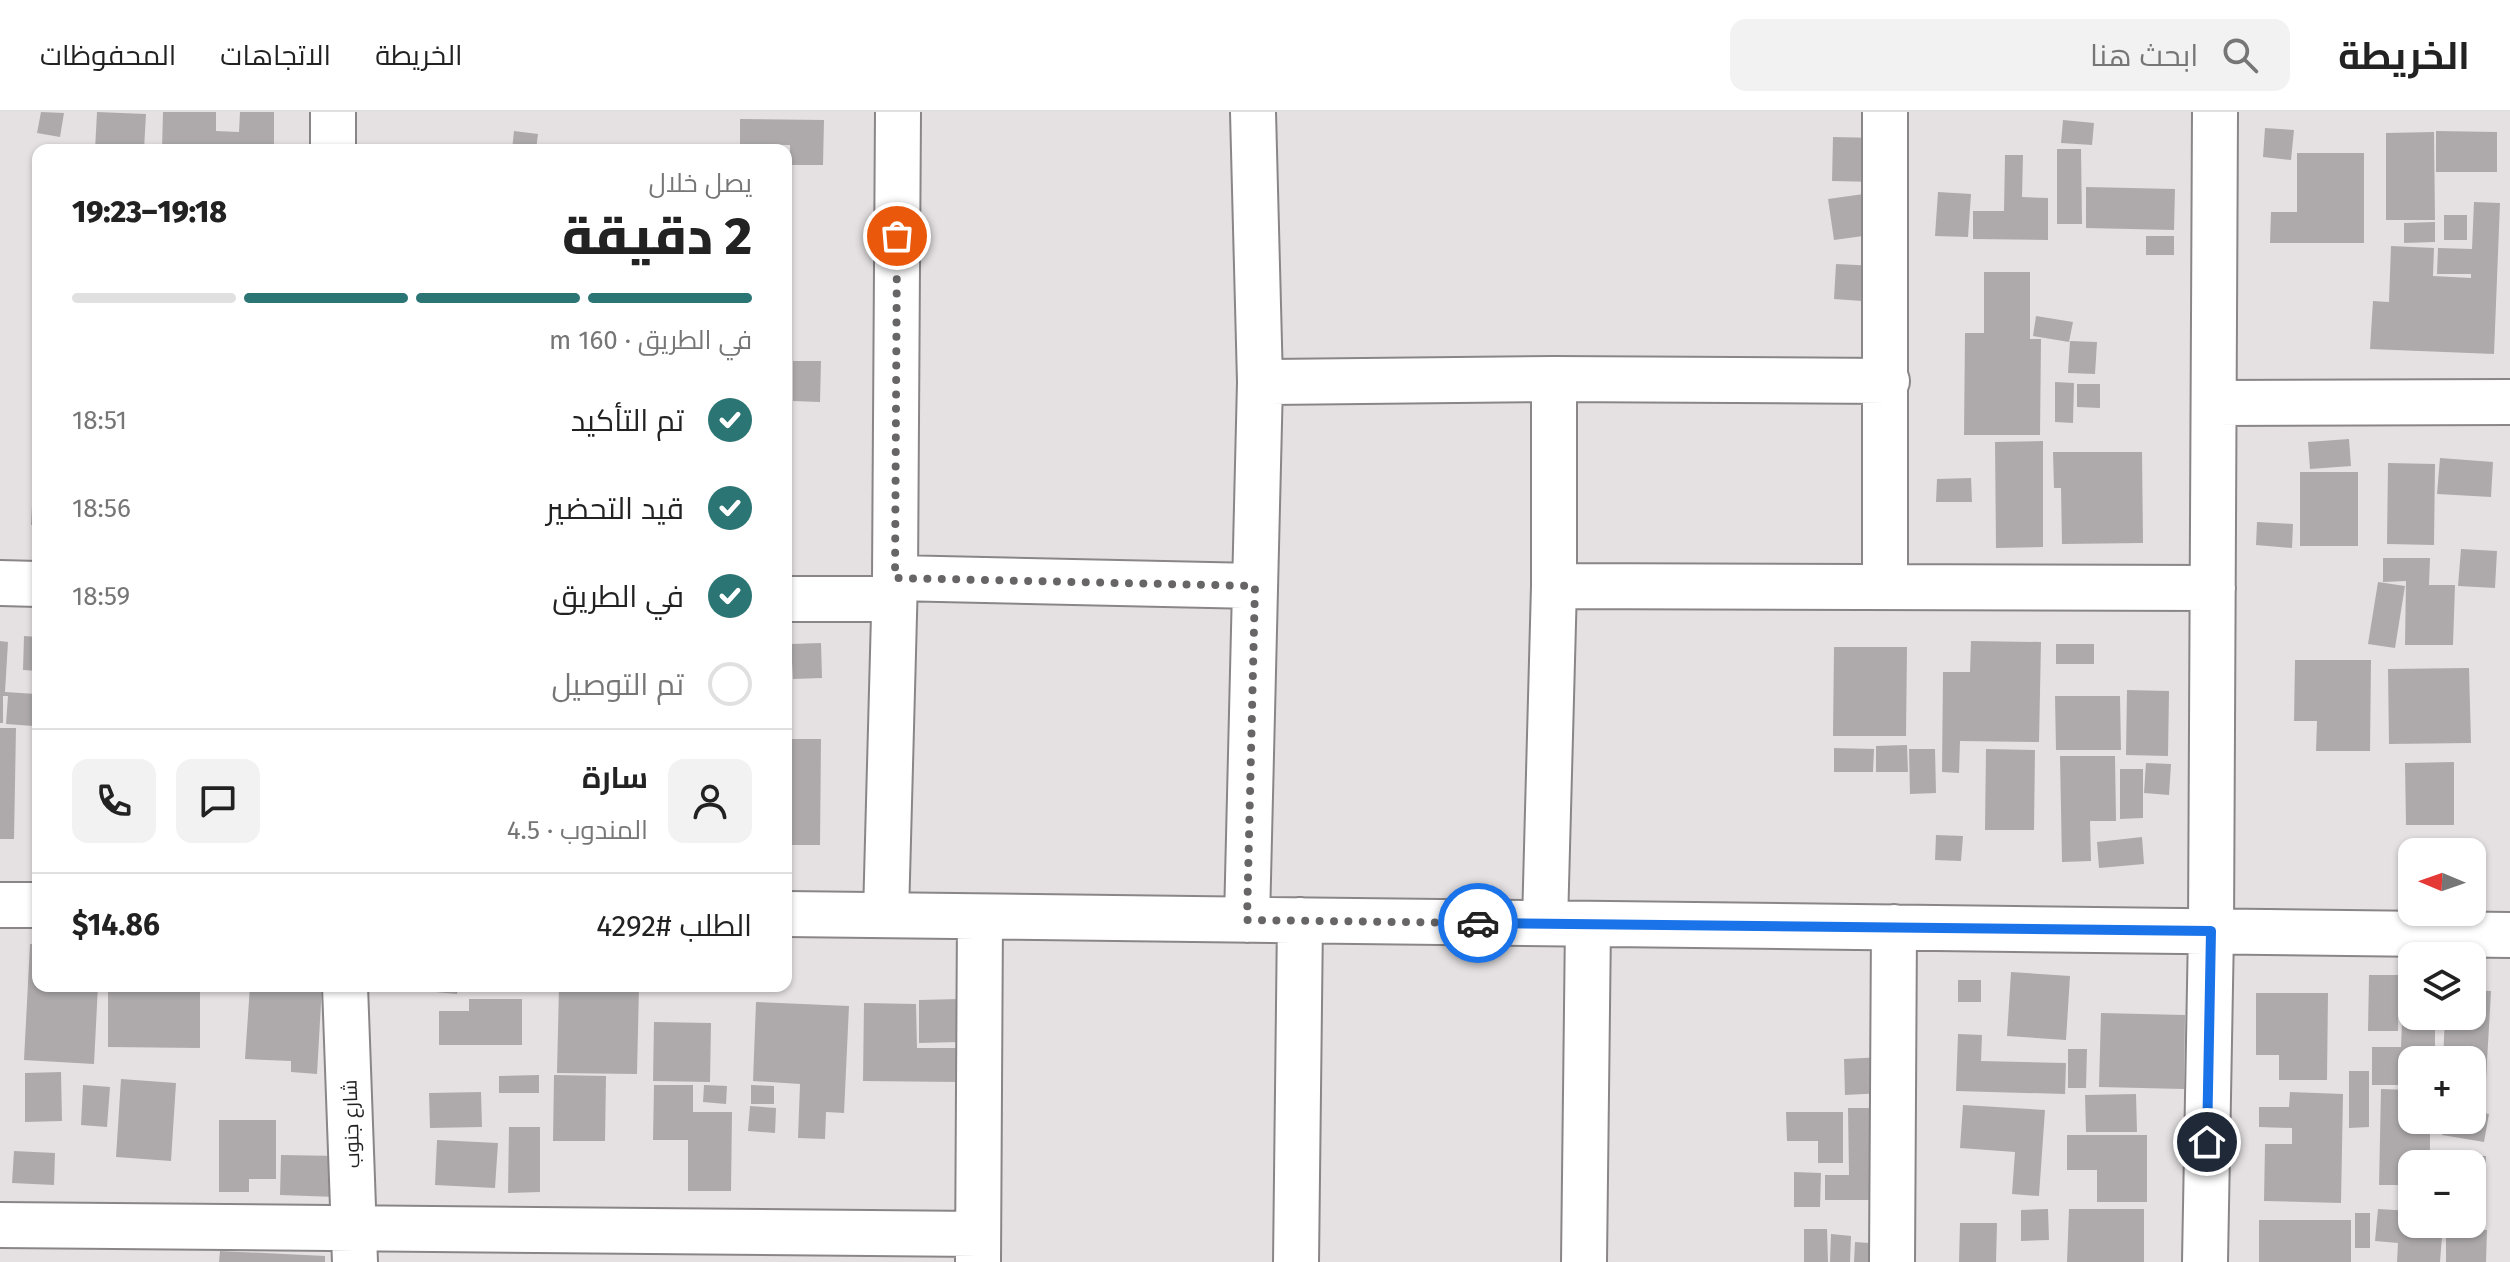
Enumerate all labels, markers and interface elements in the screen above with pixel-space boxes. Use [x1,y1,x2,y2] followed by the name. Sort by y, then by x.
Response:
[1730,19,2290,91] search box
[2218,33,2262,77] icon: search
[2338,33,2470,79] text: الخريطة
[2090,38,2198,74] text: ابحث هنا
[40,39,176,72] text: المحفوظات
[220,39,331,72] text: الاتجاهات
[375,39,463,72] text: الخريطة
[649,168,752,199] text: يصل خلال
[72,194,227,230] text: 19:18–19:23
[863,202,931,270] pin
[562,205,752,268] text: 2 دقيقة
[875,214,919,258] icon: bag
[549,325,752,356] text: في الطريق · 160 m
[708,398,752,442] icon: check
[571,403,684,439] text: تم التأكيد
[72,405,127,436] text: 18:51
[708,486,752,530] icon: check
[546,491,684,527] text: قيد التحضير
[72,493,131,524] text: 18:56
[708,574,752,618] icon: check
[552,579,684,615] text: في الطريق
[72,581,130,612] text: 18:59
[551,667,684,703] text: تم التوصيل
[72,759,156,843] button: phone
[176,759,260,843] button: chat
[668,759,752,843] button: person
[582,760,648,796] text: سارة
[507,815,648,846] text: المندوب · 4.5
[2398,838,2486,926] north arrow
[2398,838,2486,1238] map controls
[1438,883,1518,963] courier
[1456,901,1500,945] icon: car
[72,907,160,943] text: $14.86
[596,908,752,944] text: الطلب #4292
[2398,942,2486,1030] button: layers
[2398,1046,2486,1134] button: +
[337,1079,367,1169] street label: شارع جنوب
[2173,1108,2241,1176] pin
[2185,1120,2229,1164] icon: home
[2398,1150,2486,1238] button: −

